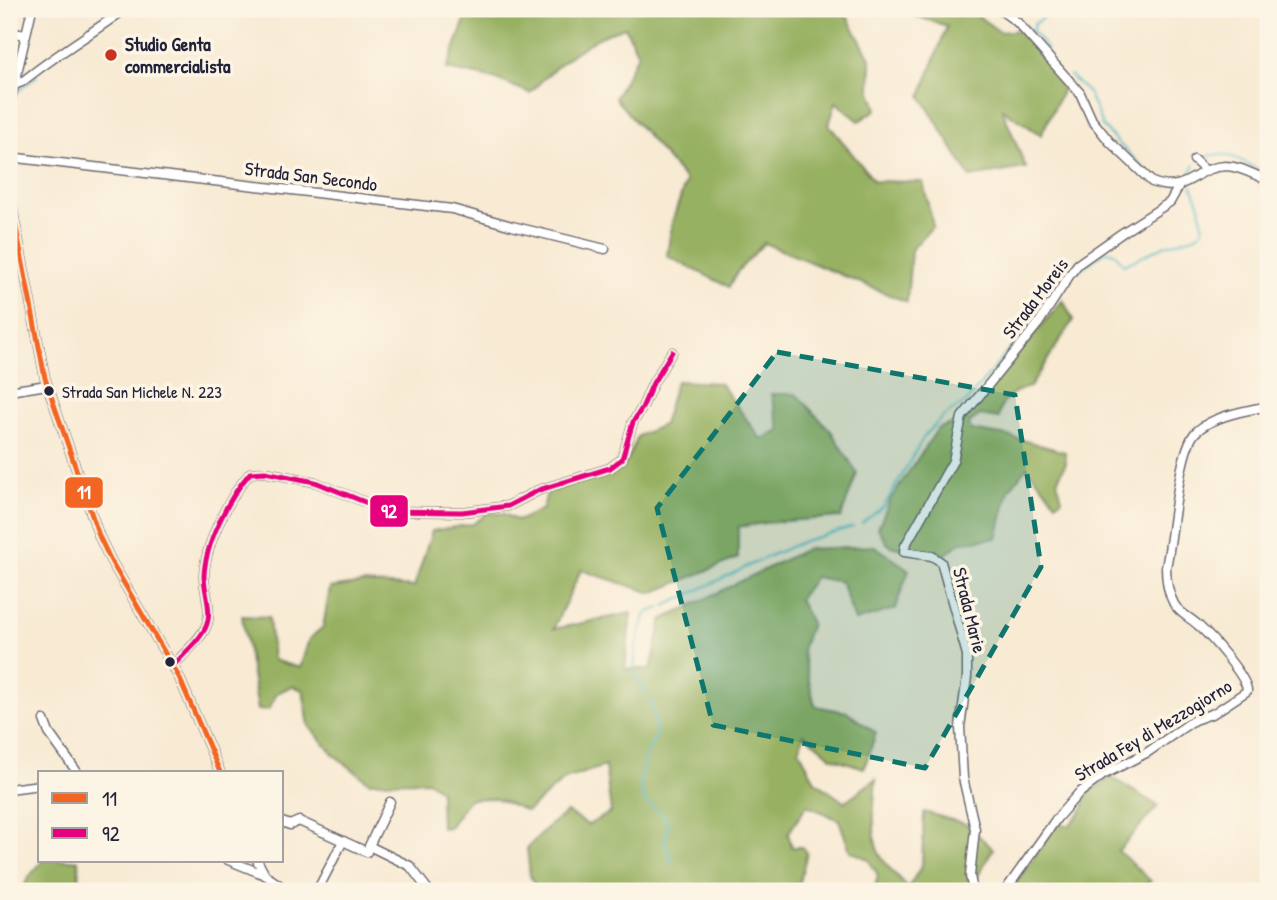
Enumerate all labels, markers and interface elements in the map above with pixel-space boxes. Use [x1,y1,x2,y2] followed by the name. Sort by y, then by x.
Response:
[125,31,231,79] place label: Studio Genta commercialista
[103,47,119,63] marker: Studio Genta commercialista
[243,155,379,197] street label: Strada San Secondo
[996,252,1074,344] street label: Strada Moreis
[62,380,222,403] place label: Strada San Michele N. 223
[42,384,56,398] marker: Strada San Michele N. 223
[64,476,104,509] line badge: 11
[77,479,91,505] text: 11
[369,494,409,528] line badge: 92
[381,498,397,524] text: 92
[947,565,993,656] street label: Strada Marie
[163,655,177,669] unlabelled marker
[1070,673,1237,787] street label: Strada Fey di Mezzogiorno
[38,771,284,862] legend
[102,784,117,813] text: 11
[102,819,120,848] text: 92

